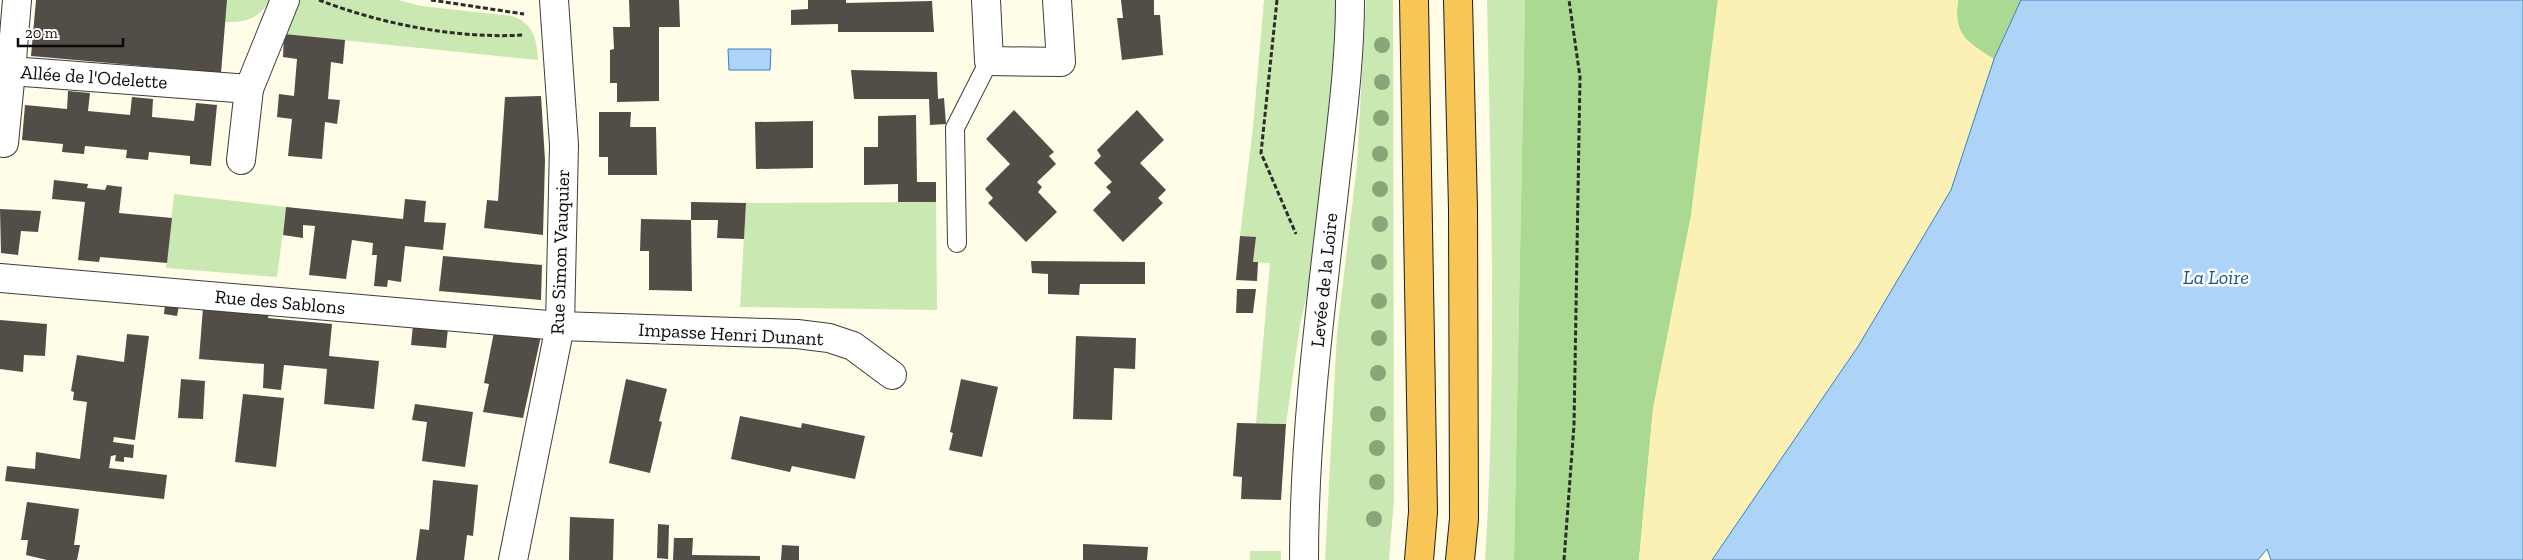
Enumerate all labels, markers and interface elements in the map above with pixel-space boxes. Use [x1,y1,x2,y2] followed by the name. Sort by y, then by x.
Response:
[18,15,122,47] scale bar
[25,24,58,42] text: 20 m
[20,60,168,94] street label: Allée de l'Odelette
[546,169,574,335] street label: Rue Simon Vauquier
[1306,212,1343,348] street label: Levée de la Loire
[2183,265,2249,289] water label: La Loire
[214,285,346,319] street label: Rue des Sablons
[638,318,824,350] street label: Impasse Henri Dunant

